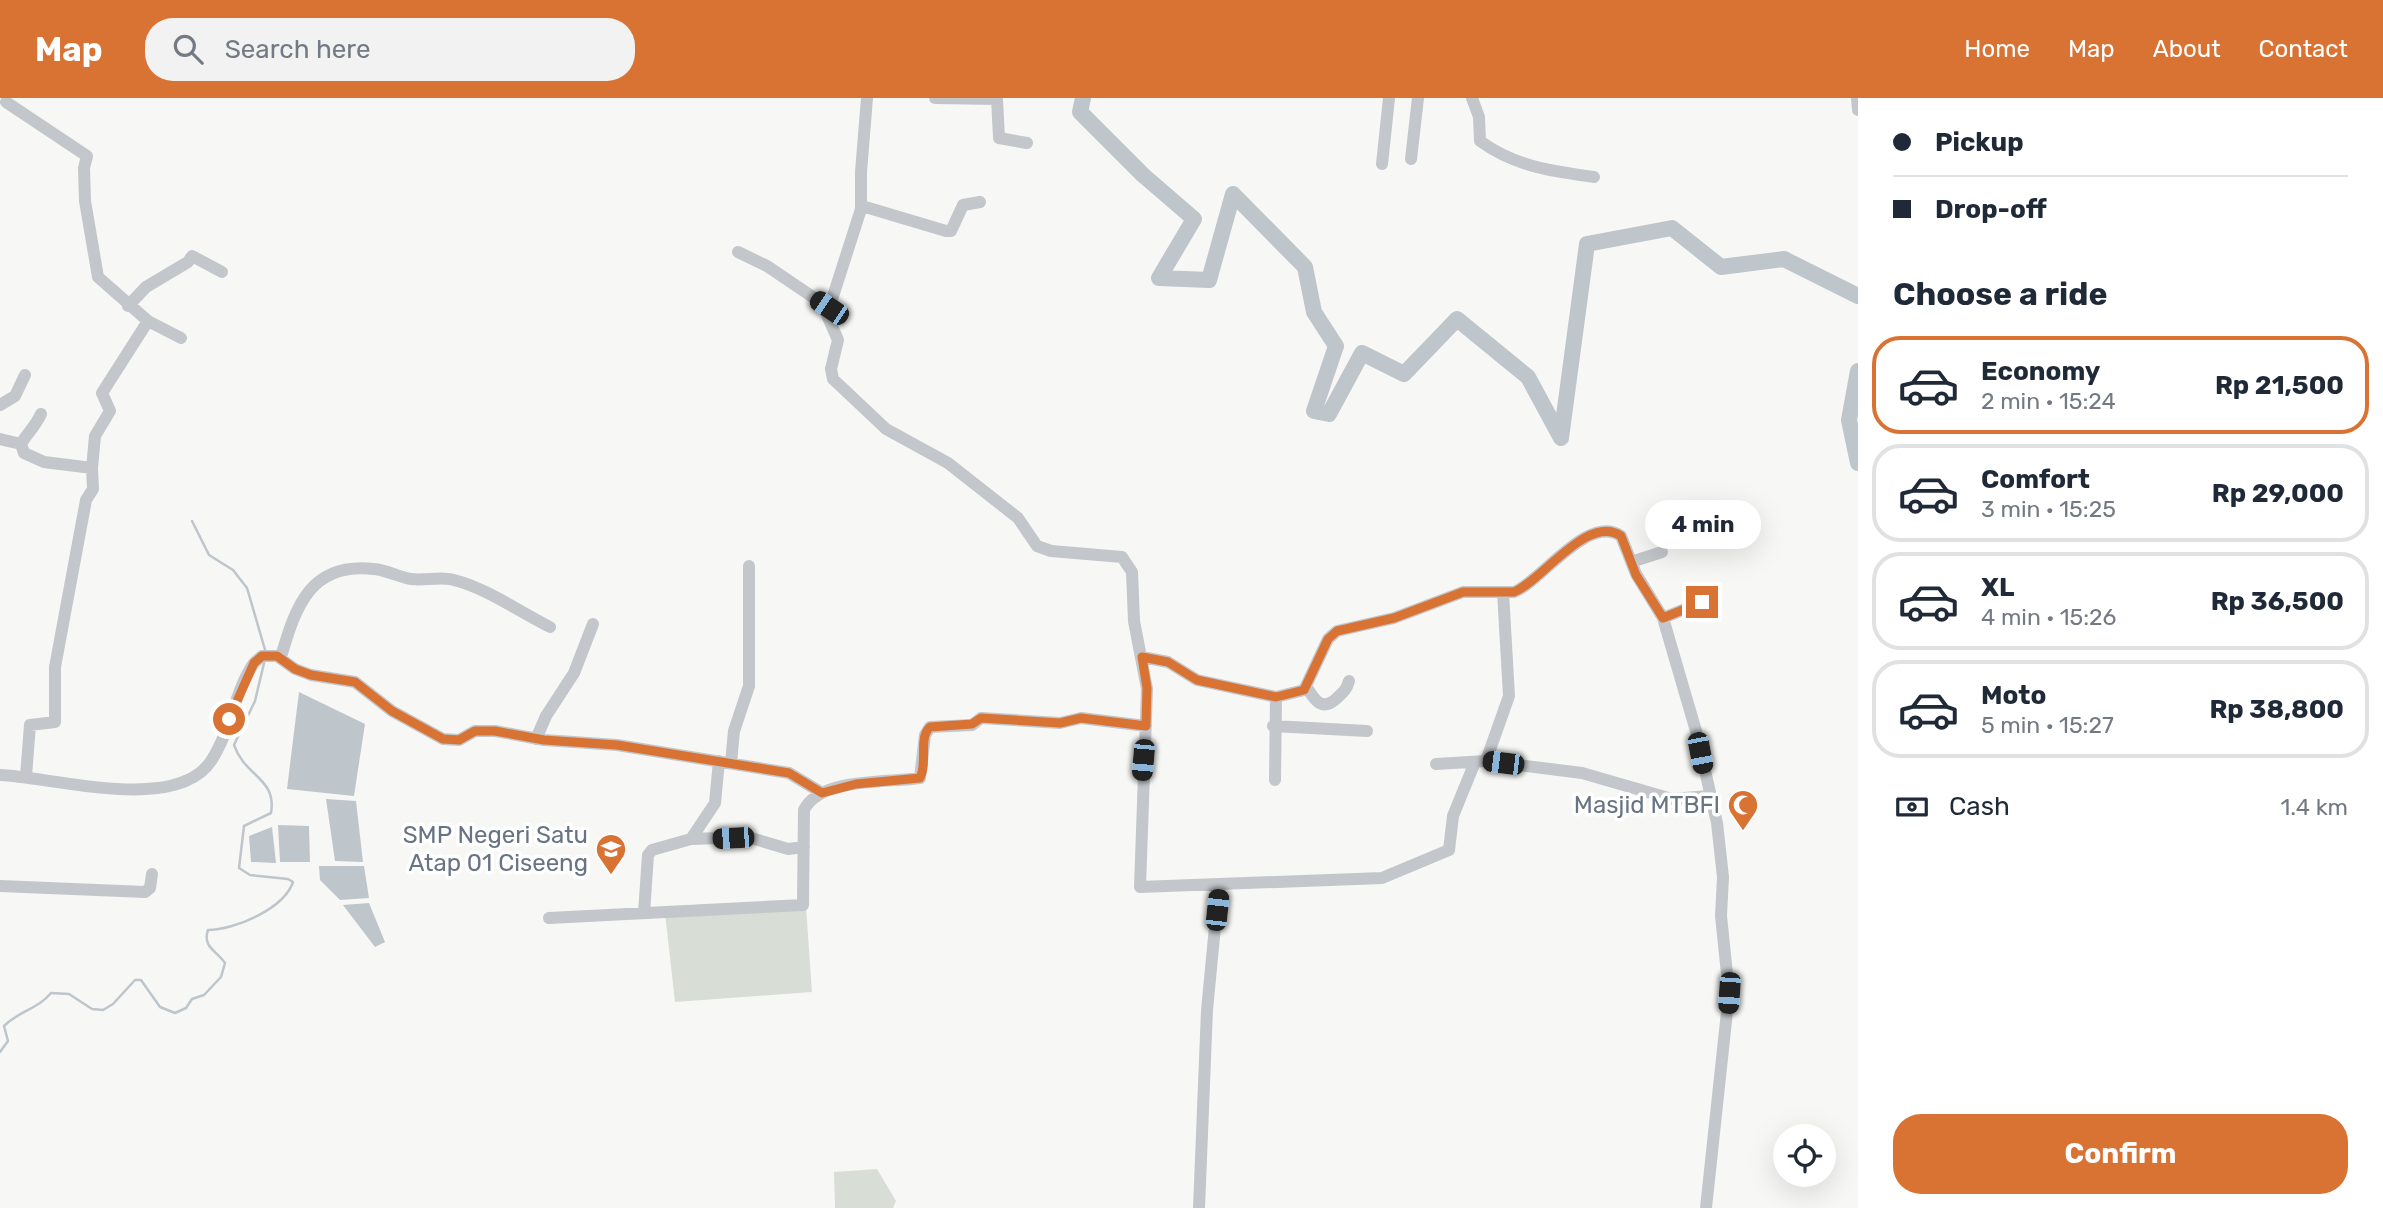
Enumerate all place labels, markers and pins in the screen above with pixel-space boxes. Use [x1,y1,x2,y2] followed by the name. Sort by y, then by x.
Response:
[1726,788,1760,832] mosque icon: Masjid MTBFI
[1574,791,1720,819] place label: Masjid MTBFI
[403,821,588,877] place label: SMP Negeri Satu Atap 01 Ciseeng
[594,832,628,876] school or university icon: SMP Negeri Satu Atap 01 Ciseeng

